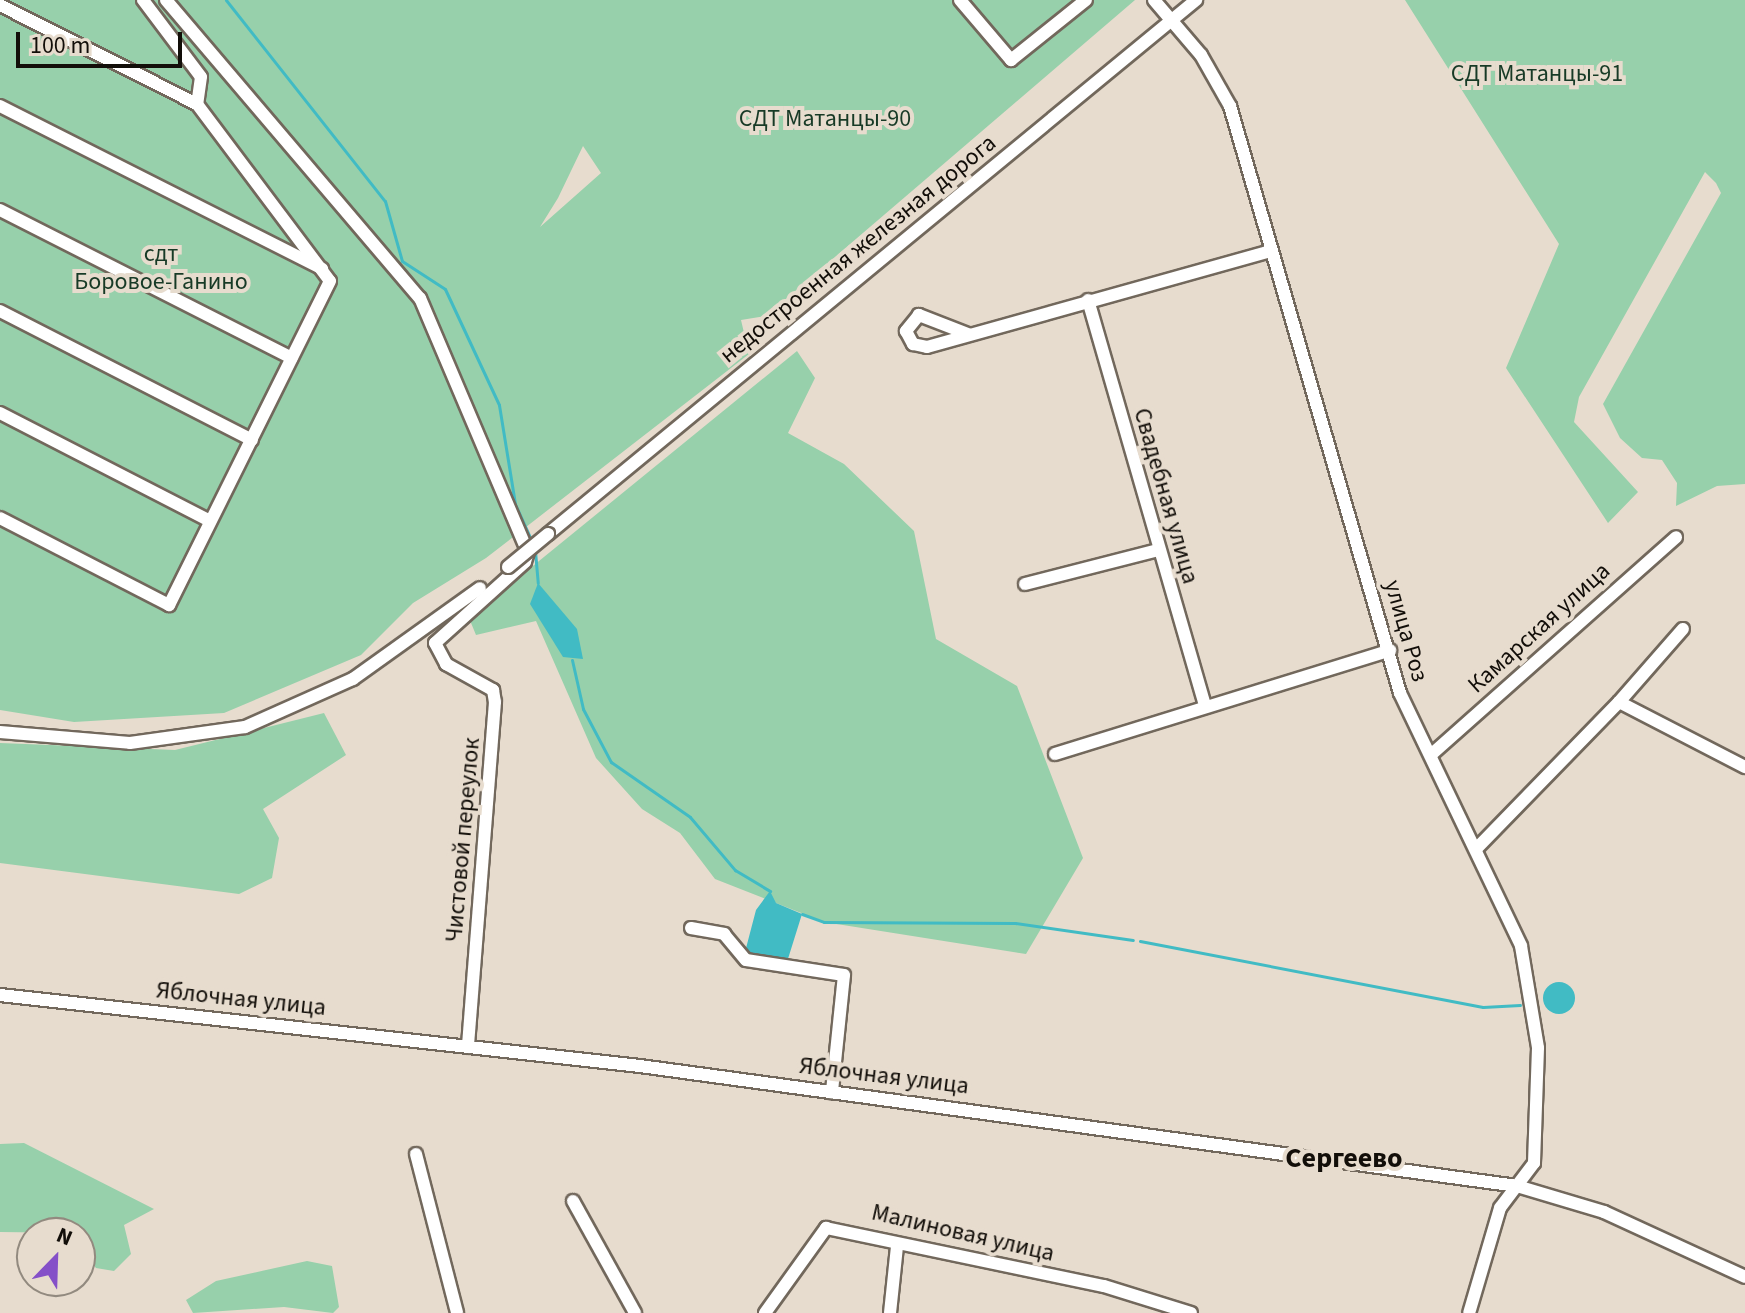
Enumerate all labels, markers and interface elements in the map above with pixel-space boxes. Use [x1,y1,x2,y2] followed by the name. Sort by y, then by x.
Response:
[20,16,186,66] scale bar
[30,28,90,63] text: 100 m
[1451,60,1623,88] park label: СДТ Матанцы-91
[739,105,911,133] park label: СДТ Матанцы-90
[714,129,1002,369] street label: недостроенная железная дорога
[74,240,248,296] park label: сдт Боровое-Ганино
[1127,405,1205,587] street label: Свадебная улица
[1462,557,1616,699] street label: Камарская улица
[1378,577,1434,685] street label: улица Роз
[440,737,486,943] street label: Чистовой переулок
[155,976,327,1022] street label: Яблочная улица
[798,1051,970,1101] street label: Яблочная улица
[1285,1141,1403,1175] district label: Сергеево
[869,1198,1057,1268] street label: Малиновая улица
[16,1217,96,1297] north arrow
[52,1219,78,1254] text: N

